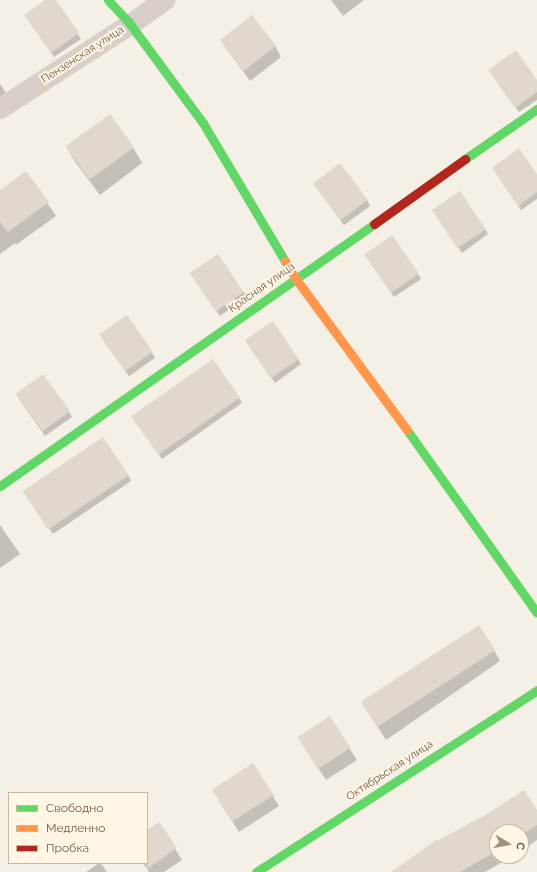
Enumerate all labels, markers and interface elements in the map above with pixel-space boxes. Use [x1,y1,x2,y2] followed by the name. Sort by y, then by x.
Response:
[39,23,127,87] street label: Пензенская улица
[226,260,298,316] street label: Красная улица
[344,738,436,804] street label: Октябрьская улица
[8,792,148,864] legend
[46,801,103,815] text: Свободно
[46,821,105,835] text: Медленно
[489,824,529,864] north arrow
[46,841,89,855] text: Пробка
[513,841,527,851] text: С

